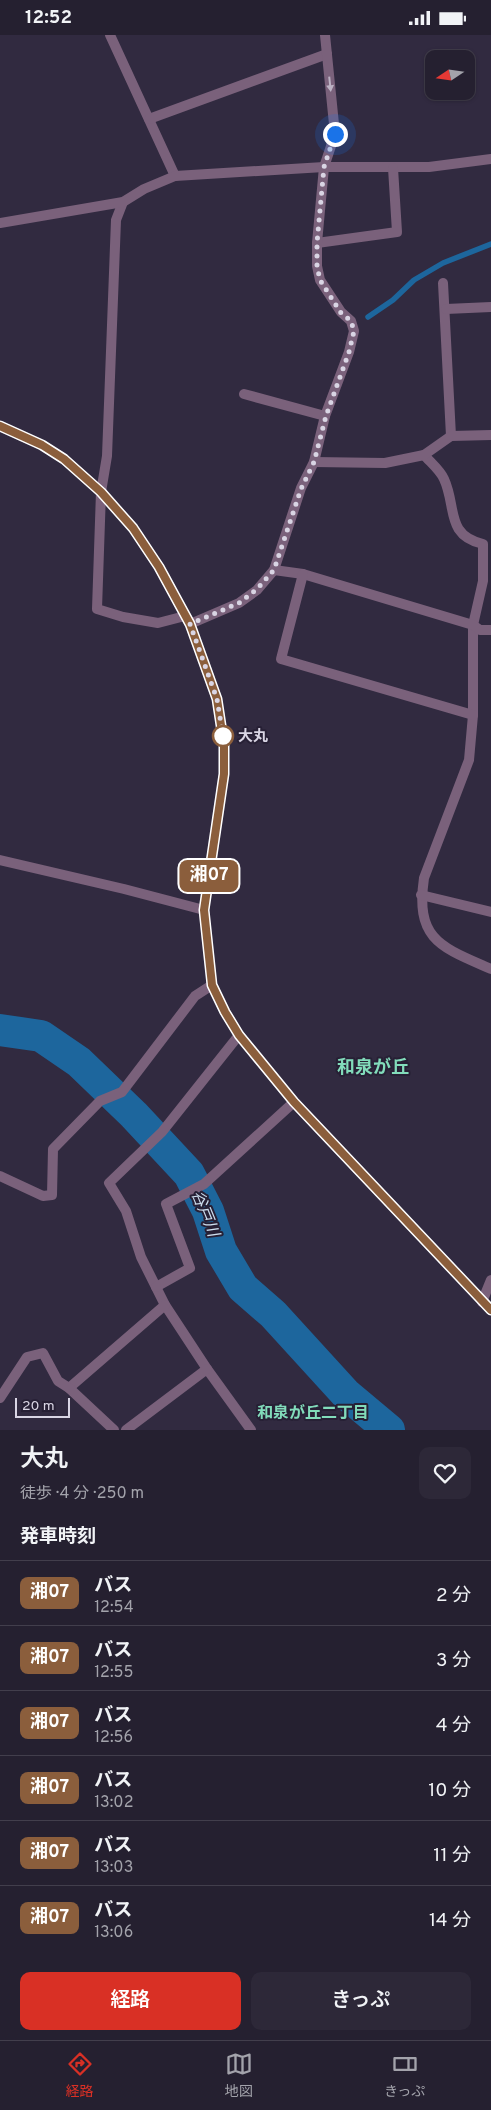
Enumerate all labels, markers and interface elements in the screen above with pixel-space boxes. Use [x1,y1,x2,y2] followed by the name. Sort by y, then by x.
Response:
[25,6,72,30] text: 12:52
[425,50,475,100] north arrow
[425,50,475,100] map controls
[326,76,334,92] one-way arrow
[323,122,348,147] your location
[212,725,234,747] marker: 大丸
[238,728,268,747] place label: 大丸
[180,860,238,892] line badge: 湘07
[189,864,229,887] text: 湘07
[337,1057,409,1080] district label: 和泉が丘
[186,1188,223,1242] water label: 谷戸川
[15,1395,70,1418] scale bar
[22,1398,55,1415] text: 20 m
[257,1404,369,1424] district label: 和泉が丘二丁目
[20,1445,68,1475] text: 大丸
[419,1447,471,1499] button: heart
[20,1484,144,1504] text: 徒歩 · 4 分 · 250 m
[20,1525,96,1549] text: 発車時刻
[94,1574,132,1598] text: バス
[30,1581,69,1604] text: 湘07
[436,1584,471,1608] text: 2 分
[94,1598,134,1618] text: 12:54
[94,1639,132,1663] text: バス
[30,1646,69,1669] text: 湘07
[436,1649,471,1673] text: 3 分
[94,1663,133,1683] text: 12:55
[94,1704,132,1728] text: バス
[30,1711,69,1734] text: 湘07
[436,1714,471,1738] text: 4 分
[94,1728,133,1748] text: 12:56
[94,1769,132,1793] text: バス
[30,1776,69,1799] text: 湘07
[428,1779,471,1803] text: 10 分
[94,1793,133,1813] text: 13:02
[94,1834,132,1858] text: バス
[30,1841,69,1864] text: 湘07
[433,1844,471,1868] text: 11 分
[94,1858,133,1878] text: 13:03
[94,1899,132,1923] text: バス
[30,1906,69,1929] text: 湘07
[429,1909,471,1933] text: 14 分
[94,1923,133,1943] text: 13:06
[20,1972,241,2030] button: 経路
[251,1972,471,2030] button: きっぷ
[66,2050,94,2101] tab: 経路
[225,2050,253,2101] tab: 地図
[384,2050,425,2101] tab: きっぷ

